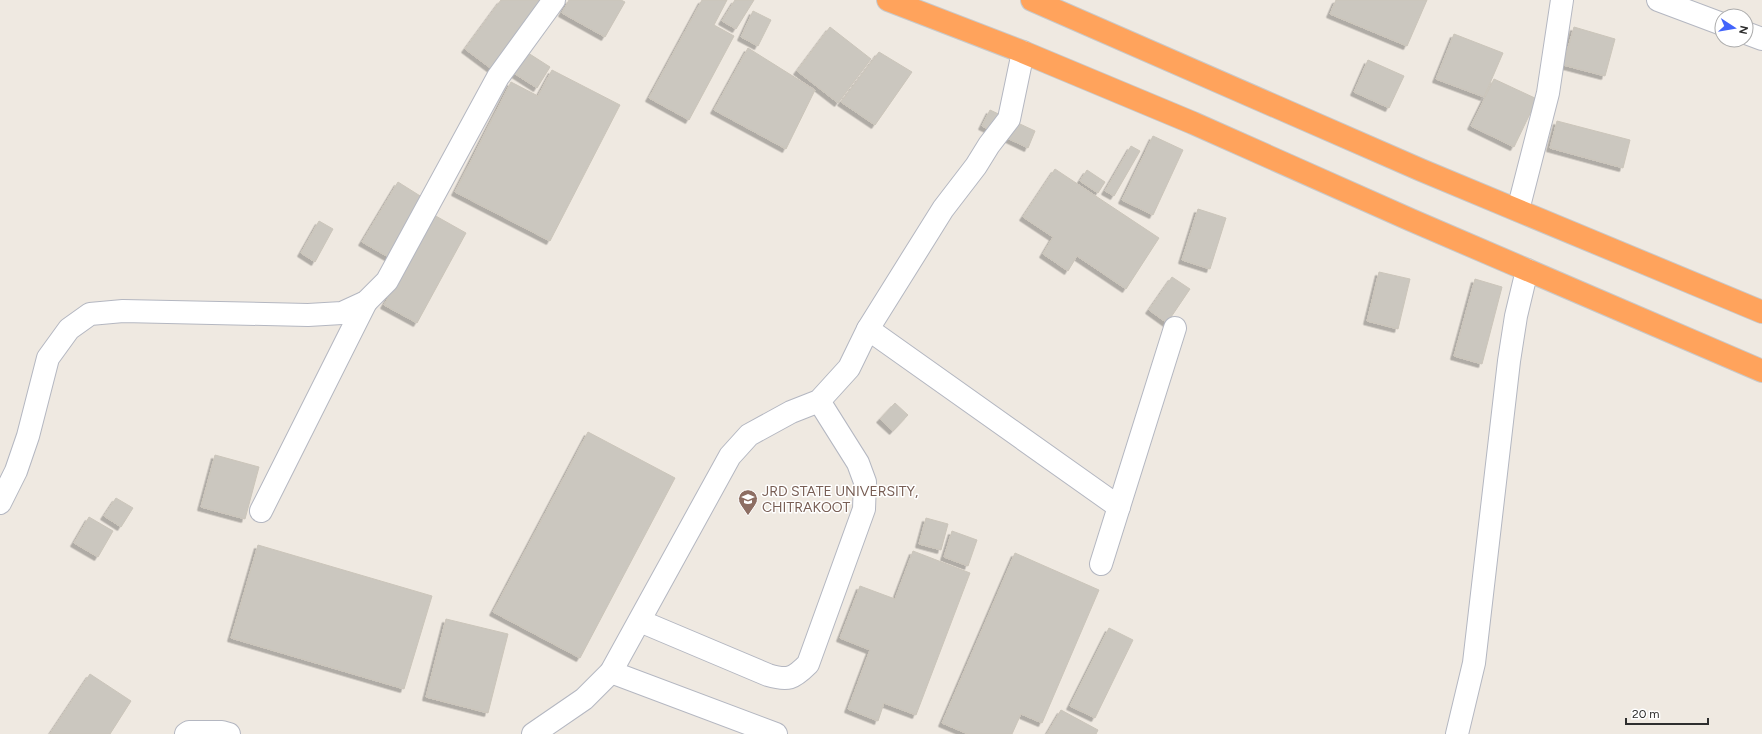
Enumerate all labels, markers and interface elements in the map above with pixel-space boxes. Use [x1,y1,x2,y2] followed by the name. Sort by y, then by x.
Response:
[1714,8,1754,48] north arrow
[1736,24,1751,35] text: N
[762,483,918,516] place label: JRD STATE UNIVERSITY, CHITRAKOOT
[737,488,759,516] school or university icon: JRD STATE UNIVERSITY, CHITRAKOOT
[1626,700,1708,726] scale bar
[1632,707,1660,721] text: 20 m

